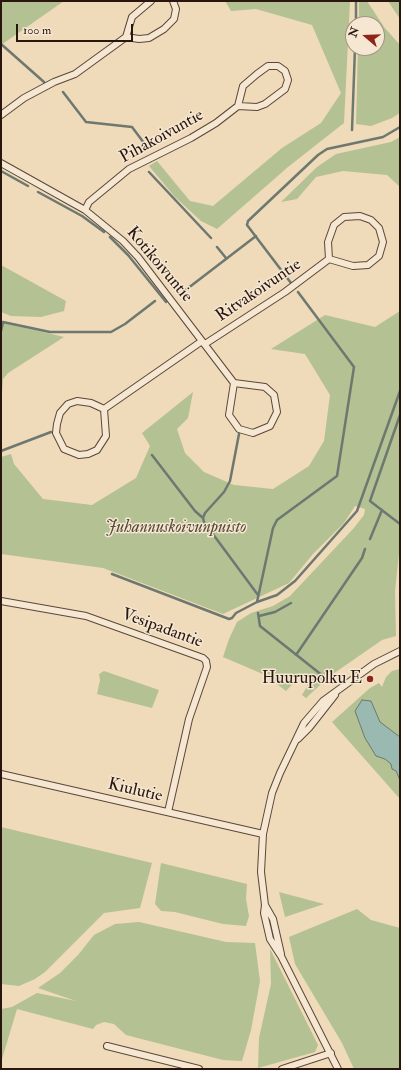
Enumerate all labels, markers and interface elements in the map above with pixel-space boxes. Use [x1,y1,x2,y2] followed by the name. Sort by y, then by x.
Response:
[18,16,135,42] scale bar
[345,16,385,56] north arrow
[23,23,51,38] text: 100 m
[346,25,362,39] text: N
[117,106,207,168] street label: Pihakoivuntie
[122,223,196,307] street label: Kotikoivuntie
[212,255,306,327] street label: Ritvakoivuntie
[106,518,246,538] park label: Juhannuskoivunpuisto
[119,605,205,653] street label: Vesipadantie
[262,669,362,689] place label: Huurupolku E
[365,674,375,684] marker: Huurupolku E
[106,775,164,807] street label: Kiulutie

